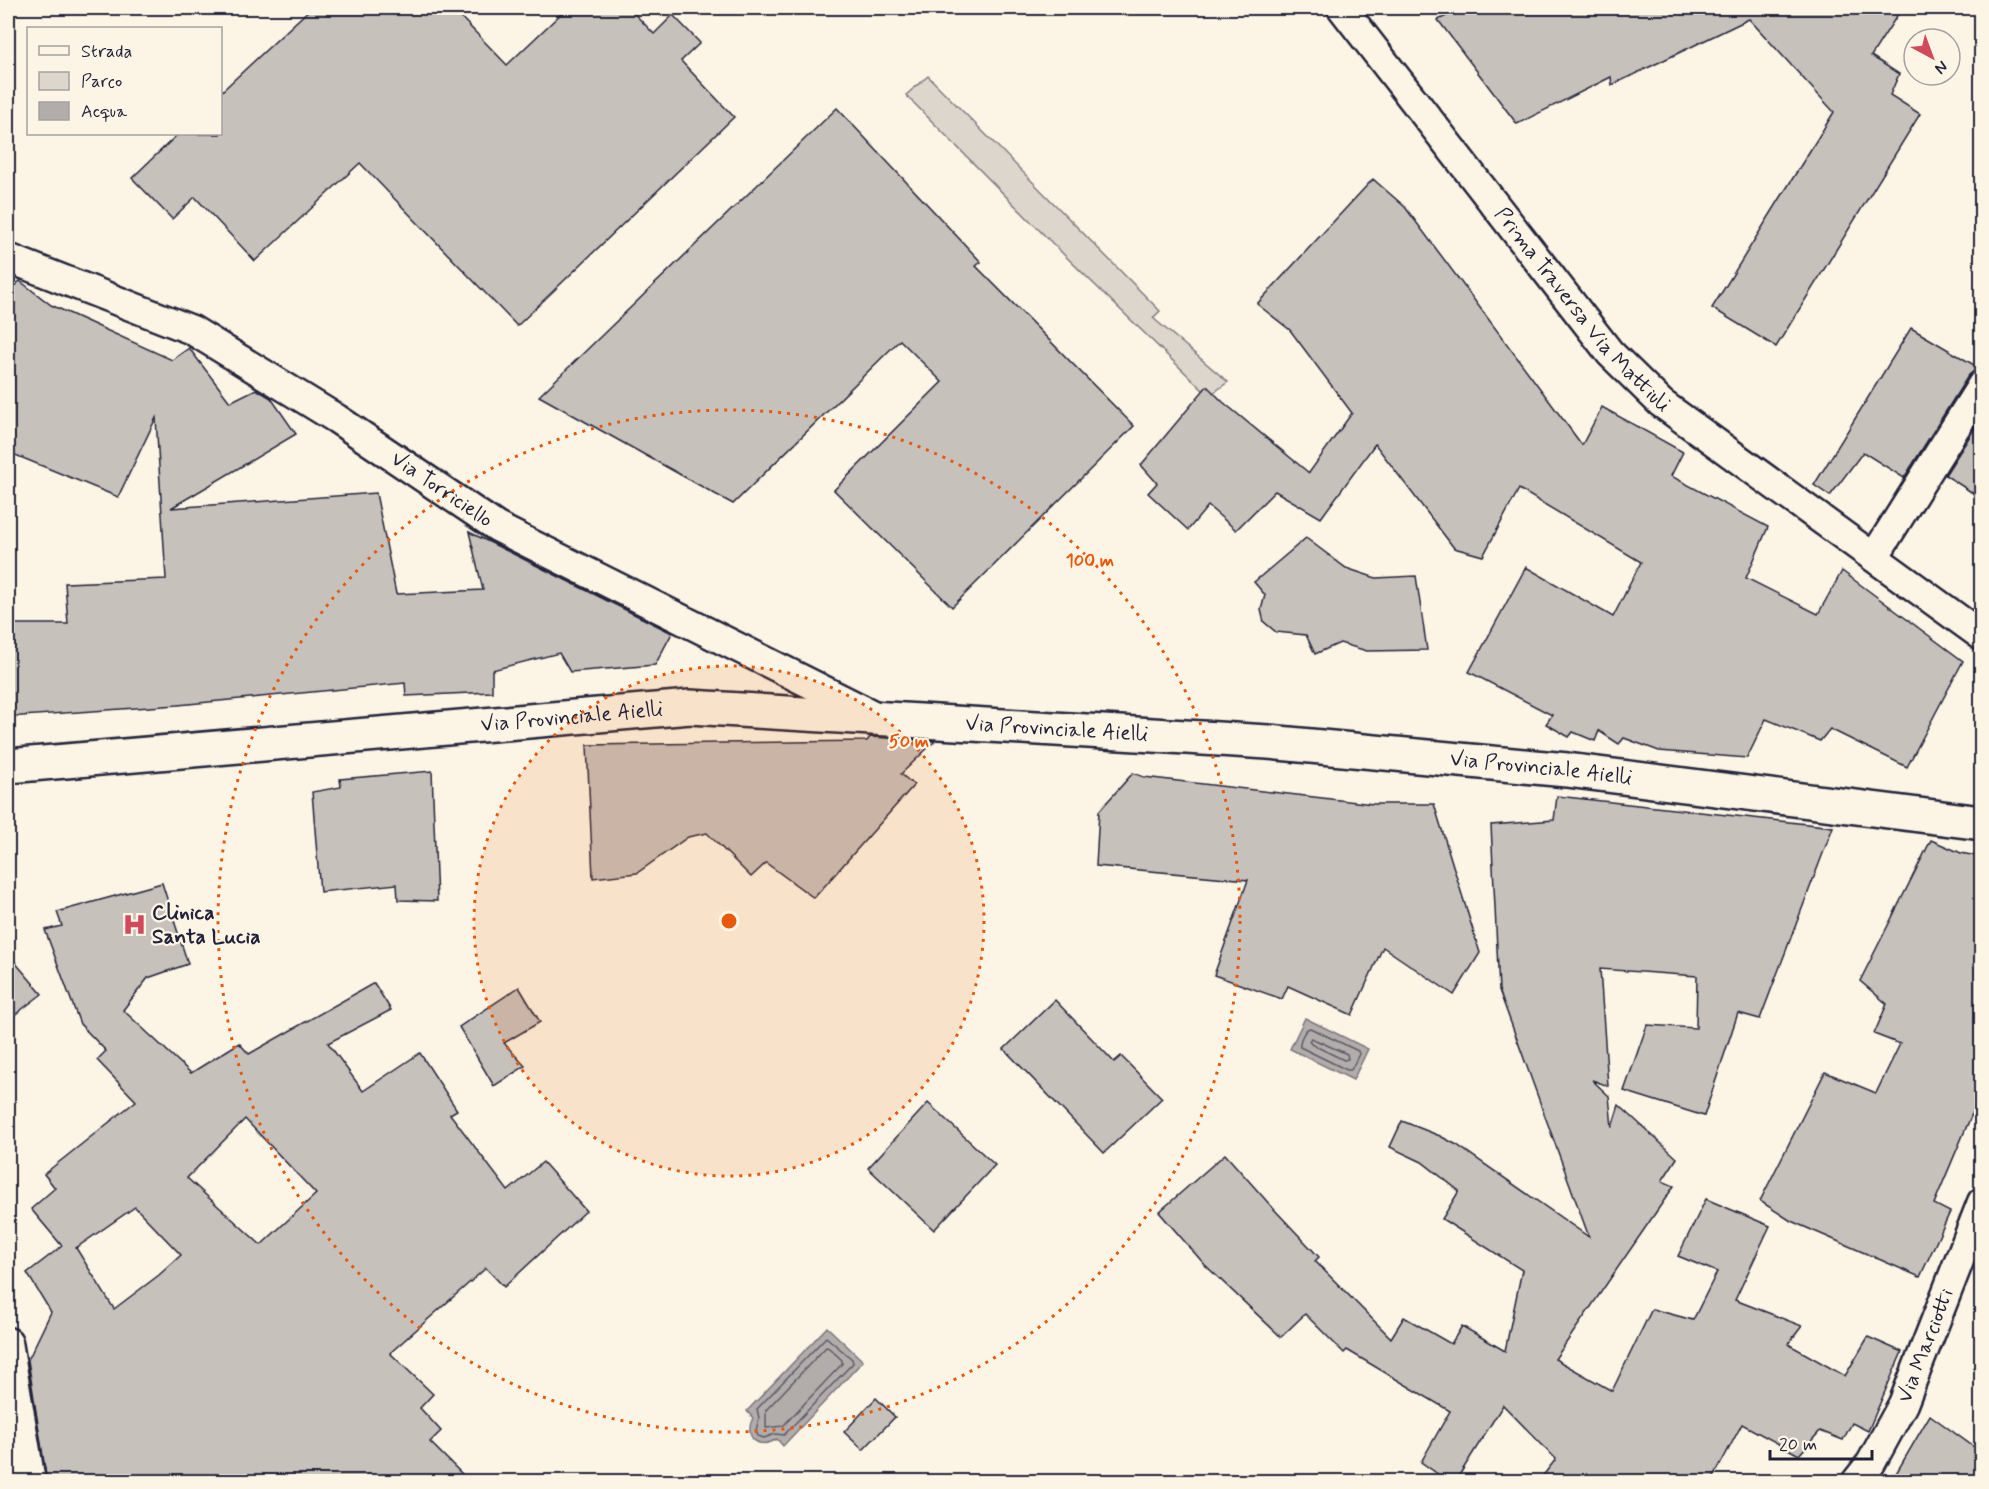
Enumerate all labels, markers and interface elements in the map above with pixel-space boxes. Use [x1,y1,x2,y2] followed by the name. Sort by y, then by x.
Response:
[27,27,222,135] legend
[1902,27,1962,87] north arrow
[81,40,132,64] text: Strada
[1930,56,1952,79] text: N
[81,70,122,94] text: Parco
[81,100,127,124] text: Acqua
[1488,202,1675,419] street label: Prima Traversa Via Mattiuli
[385,445,498,534] street label: Via Torriciello
[1066,549,1114,573] text: 100 m
[480,695,664,739] street label: Via Provinciale Aielli
[965,710,1149,749] street label: Via Provinciale Aielli
[889,730,929,754] text: 50 m
[1449,745,1634,792] street label: Via Provinciale Aielli
[152,899,261,951] place label: Clinica Santa Lucia
[719,911,739,931] centre of rings
[121,912,147,938] hospital icon: Clinica Santa Lucia
[1891,1284,1961,1407] street label: Via Marciotti
[1770,1423,1872,1461] scale bar
[1779,1433,1817,1457] text: 20 m

